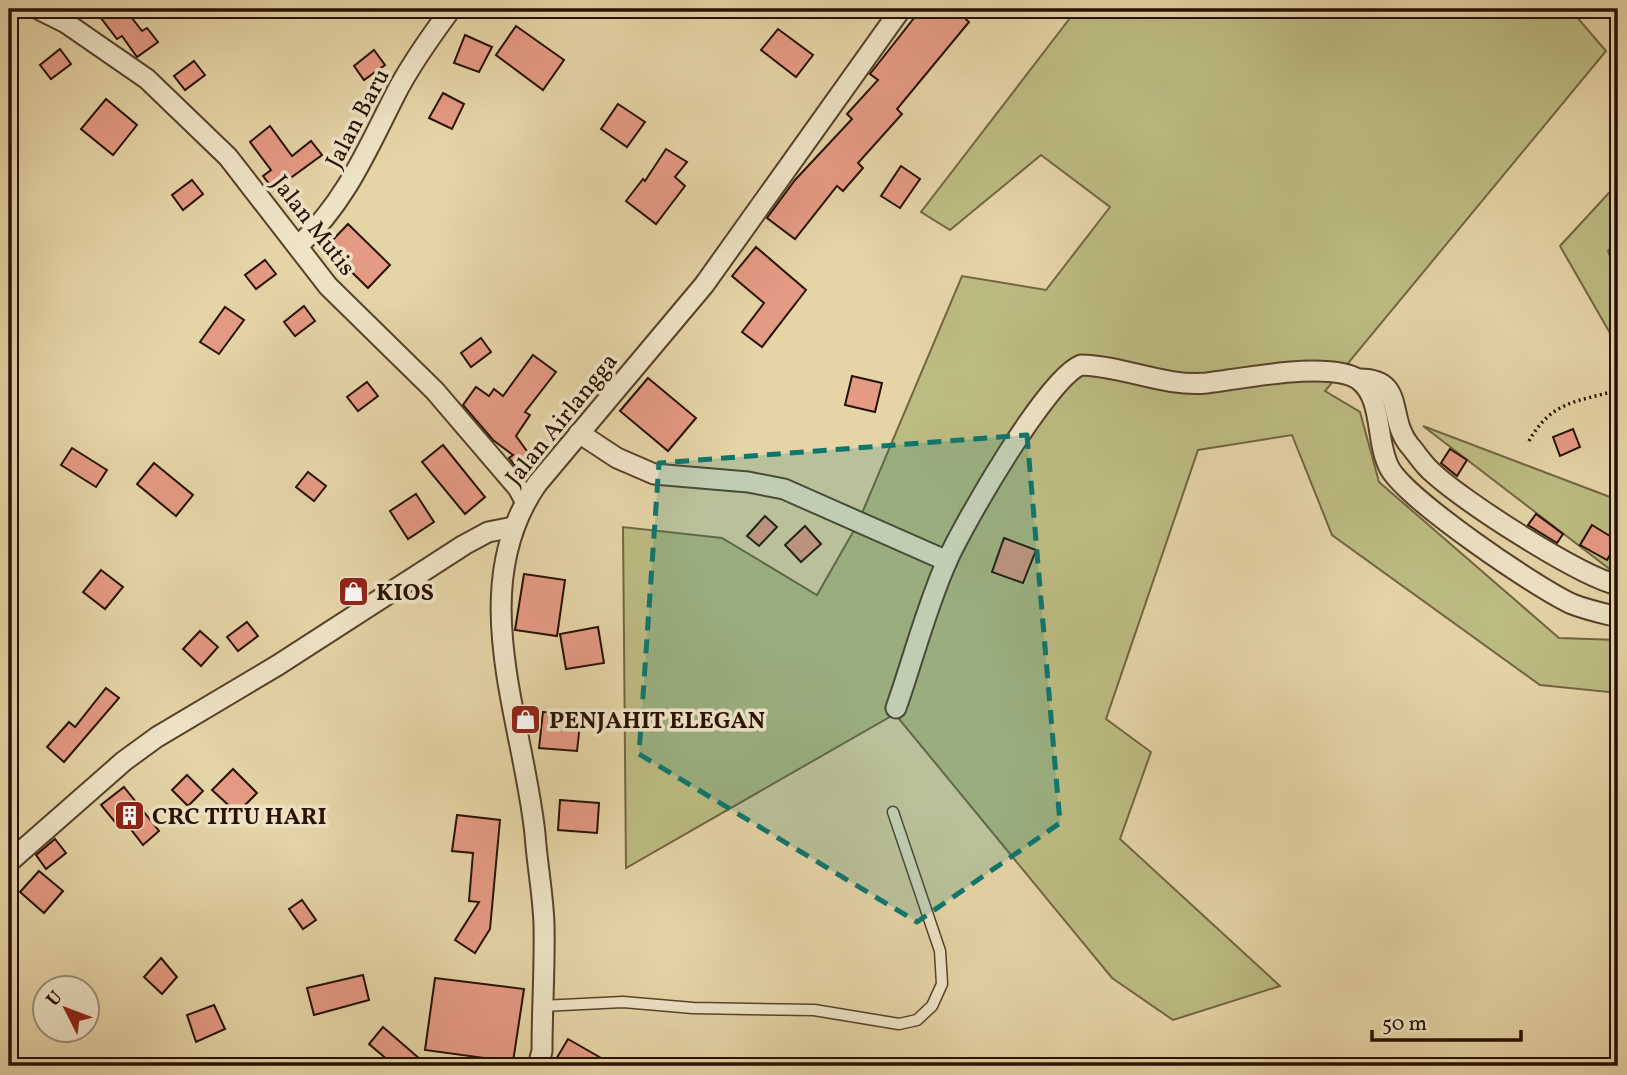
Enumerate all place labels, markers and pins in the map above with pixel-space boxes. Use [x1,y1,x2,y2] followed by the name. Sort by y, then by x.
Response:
[336,575,370,609] shop icon: KIOS
[376,577,434,611] place label: KIOS
[509,703,543,737] shop icon: PENJAHIT ELEGAN
[549,705,765,739] place label: PENJAHIT ELEGAN
[112,799,146,833] building icon: CRC TITU HARI
[152,801,327,835] place label: CRC TITU HARI

